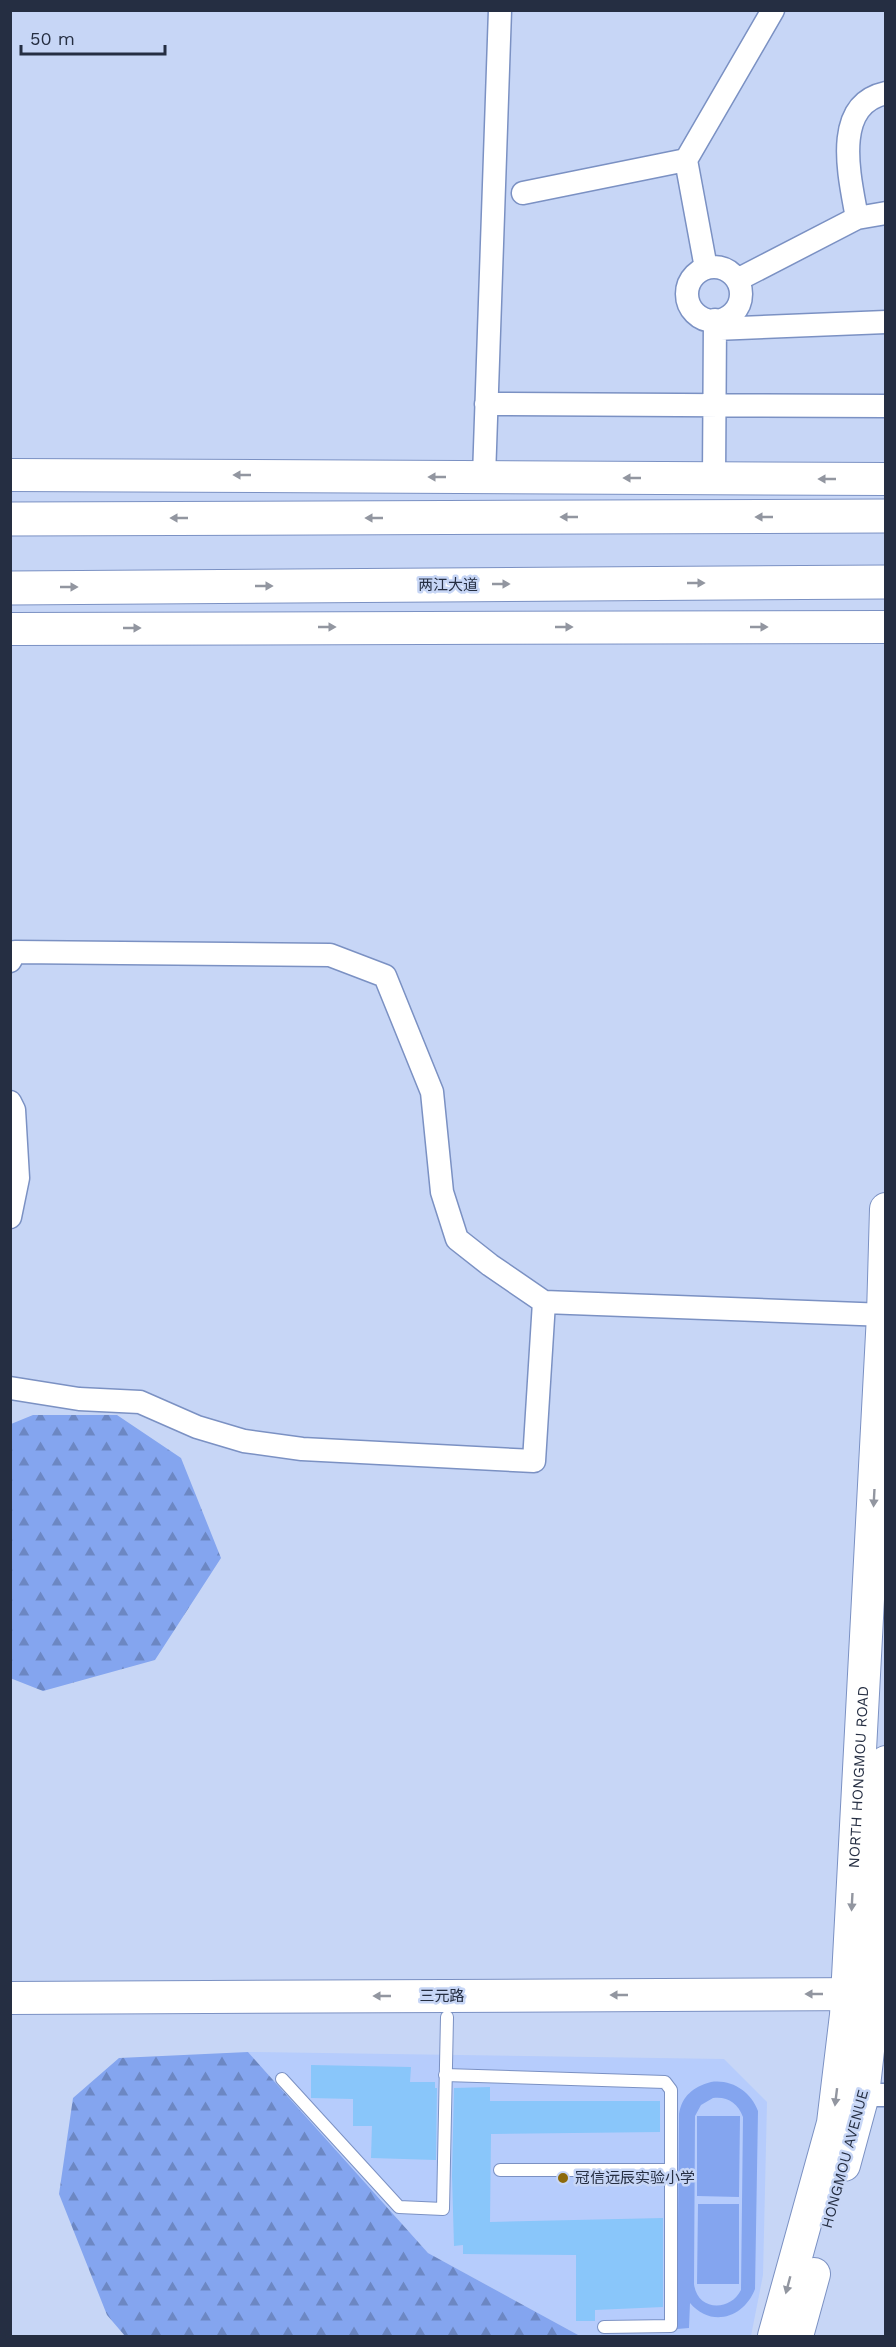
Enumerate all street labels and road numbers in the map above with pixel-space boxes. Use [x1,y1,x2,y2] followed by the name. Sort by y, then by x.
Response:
[418,576,478,594] street label: 两江大道
[845,1685,872,1869] street label: NORTH HONGMOU ROAD
[419,1987,465,2005] street label: 三元路
[818,2088,872,2230] street label: HONGMOU AVENUE

